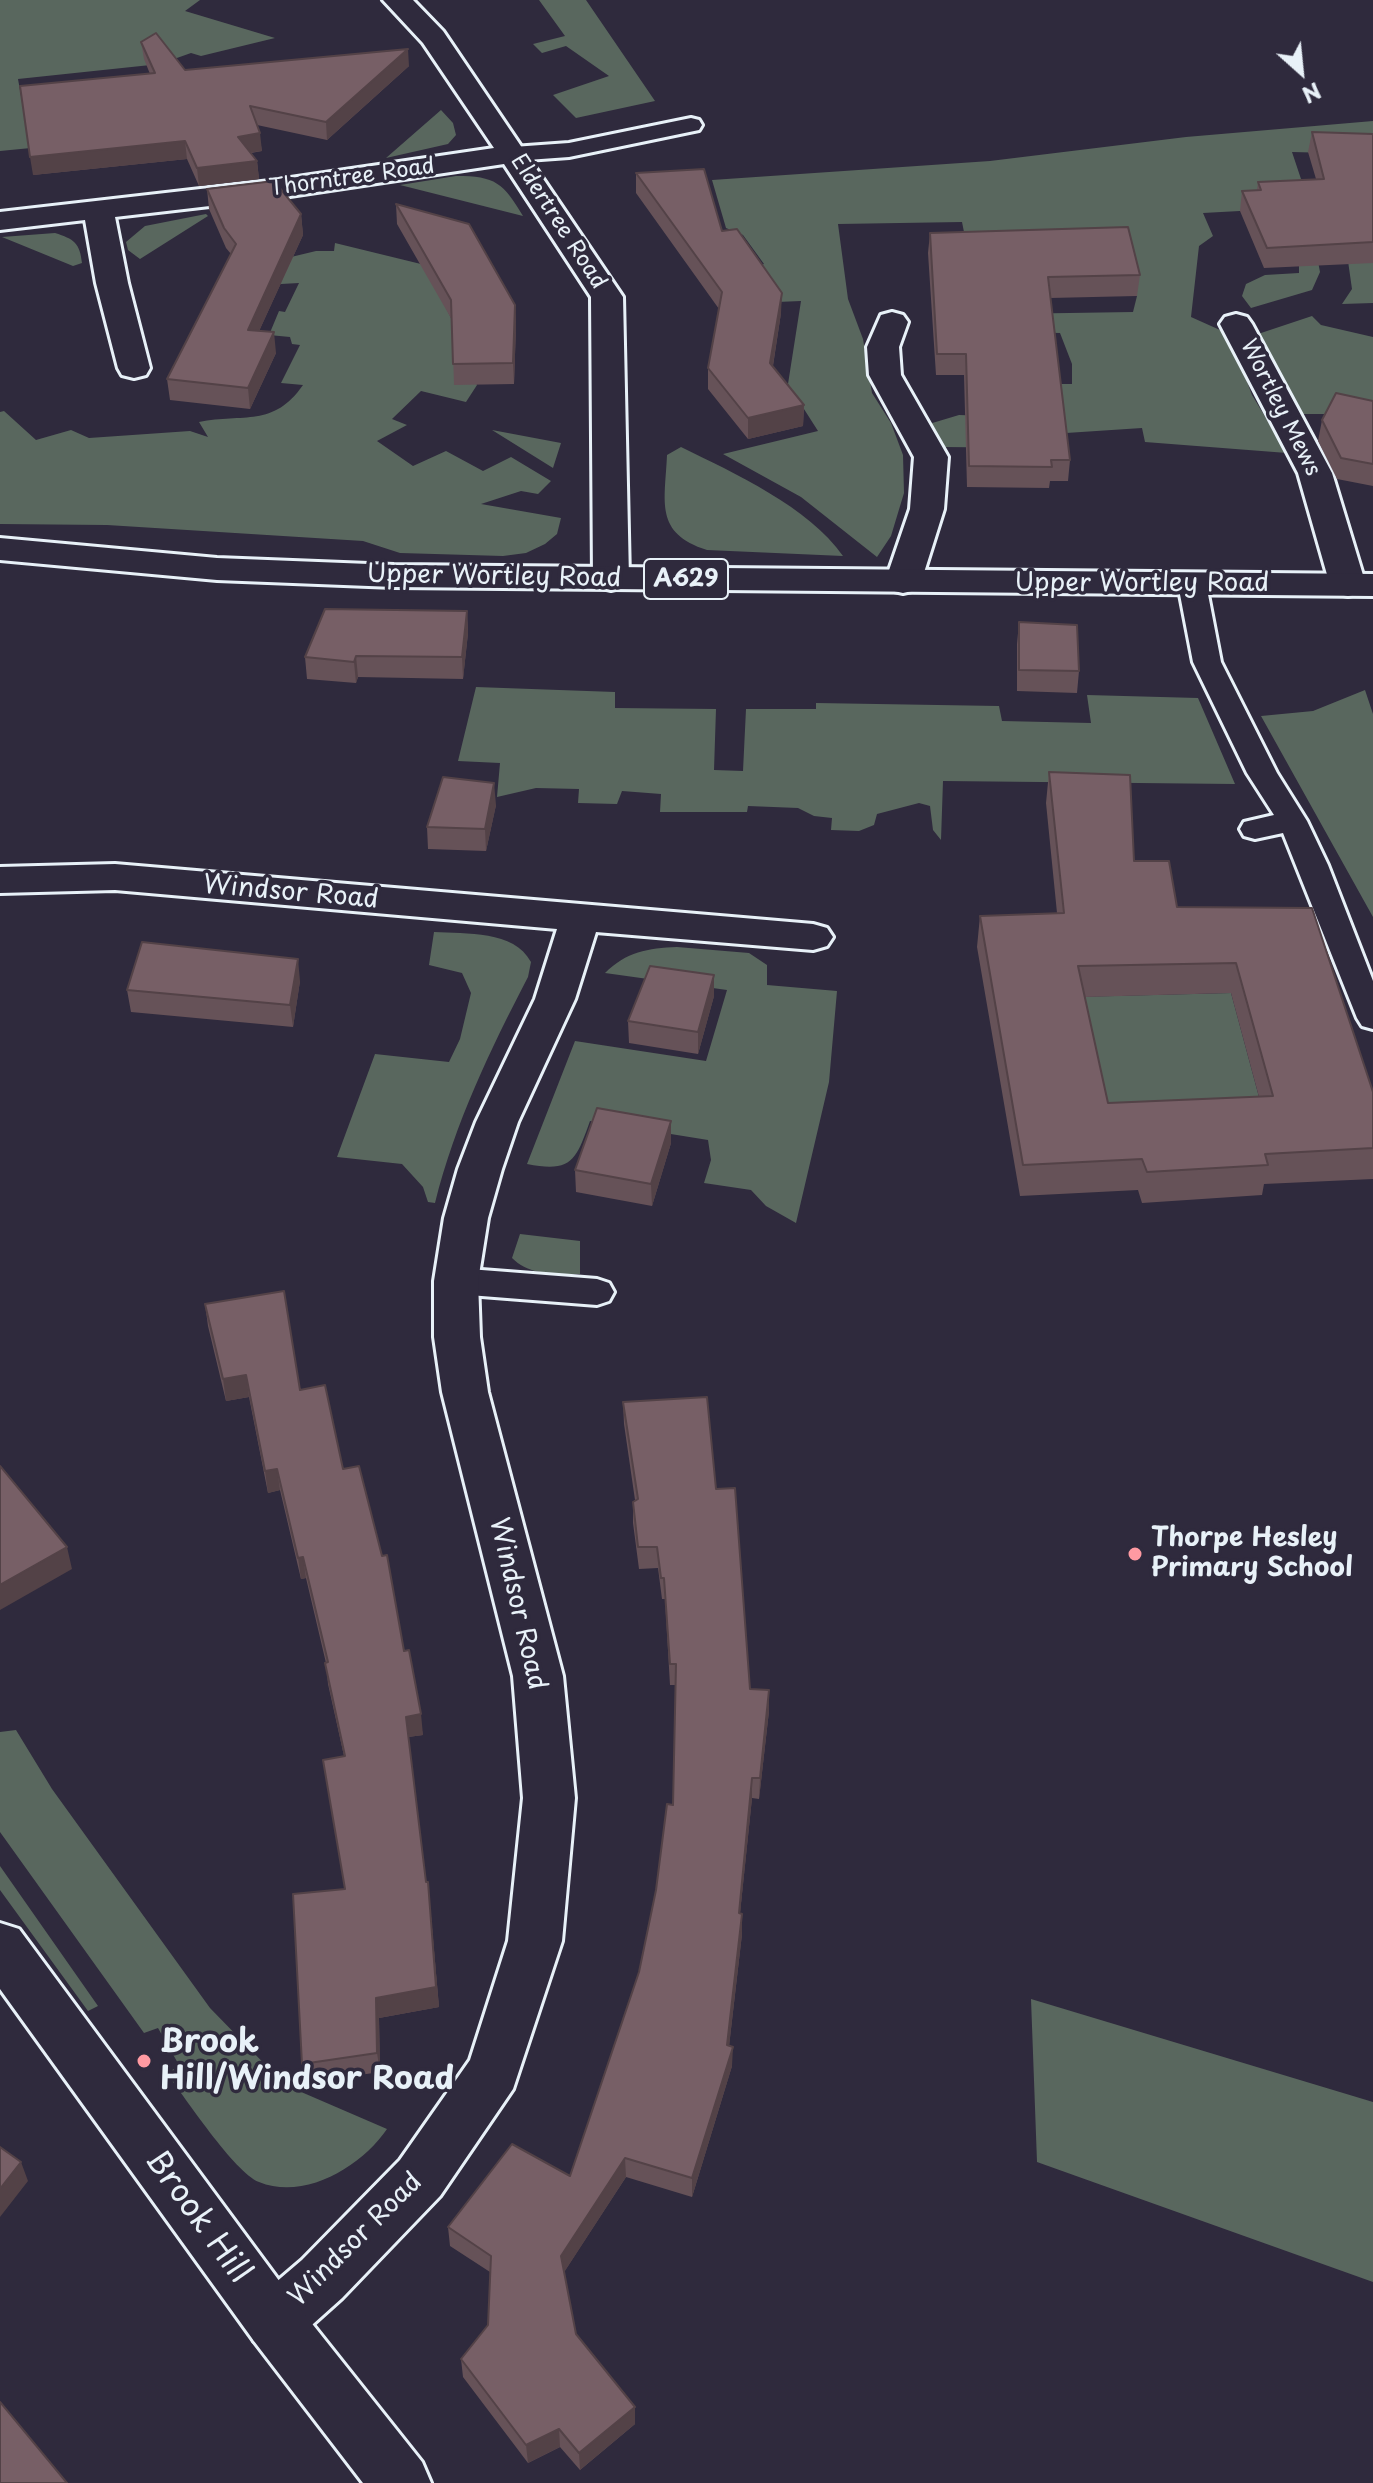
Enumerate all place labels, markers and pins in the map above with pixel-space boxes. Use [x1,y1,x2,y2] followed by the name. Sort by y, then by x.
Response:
[1151,1523,1353,1584] place label: Thorpe Hesley Primary School
[1126,1545,1144,1563] marker: Thorpe Hesley Primary School
[160,2024,454,2099] place label: Brook Hill/Windsor Road
[135,2052,153,2070] marker: Brook Hill/Windsor Road

